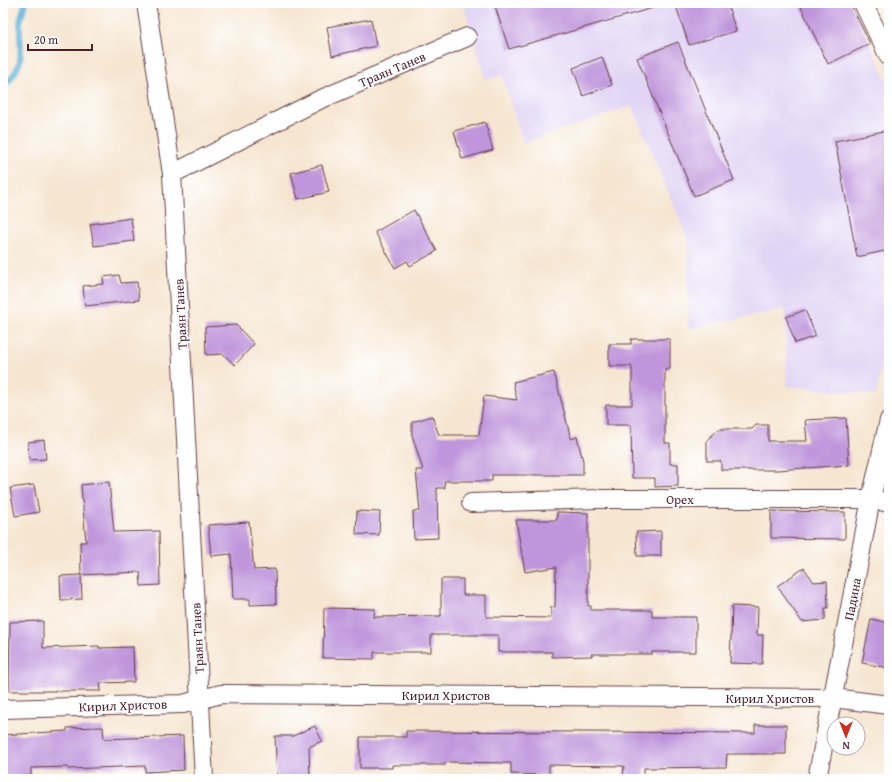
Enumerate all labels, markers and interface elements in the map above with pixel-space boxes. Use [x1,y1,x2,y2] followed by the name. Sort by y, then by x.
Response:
[28,26,92,52] scale bar
[34,31,58,48] text: 20 m
[356,47,429,92] street label: Траян Танев
[169,278,192,350] street label: Траян Танев
[666,490,694,509] street label: Орех
[839,575,866,622] street label: Падина
[186,602,209,674] street label: Траян Танев
[402,686,490,705] street label: Кирил Христов
[726,689,814,708] street label: Кирил Христов
[79,694,167,717] street label: Кирил Христов
[826,716,866,756] north arrow
[842,738,850,754] text: N

